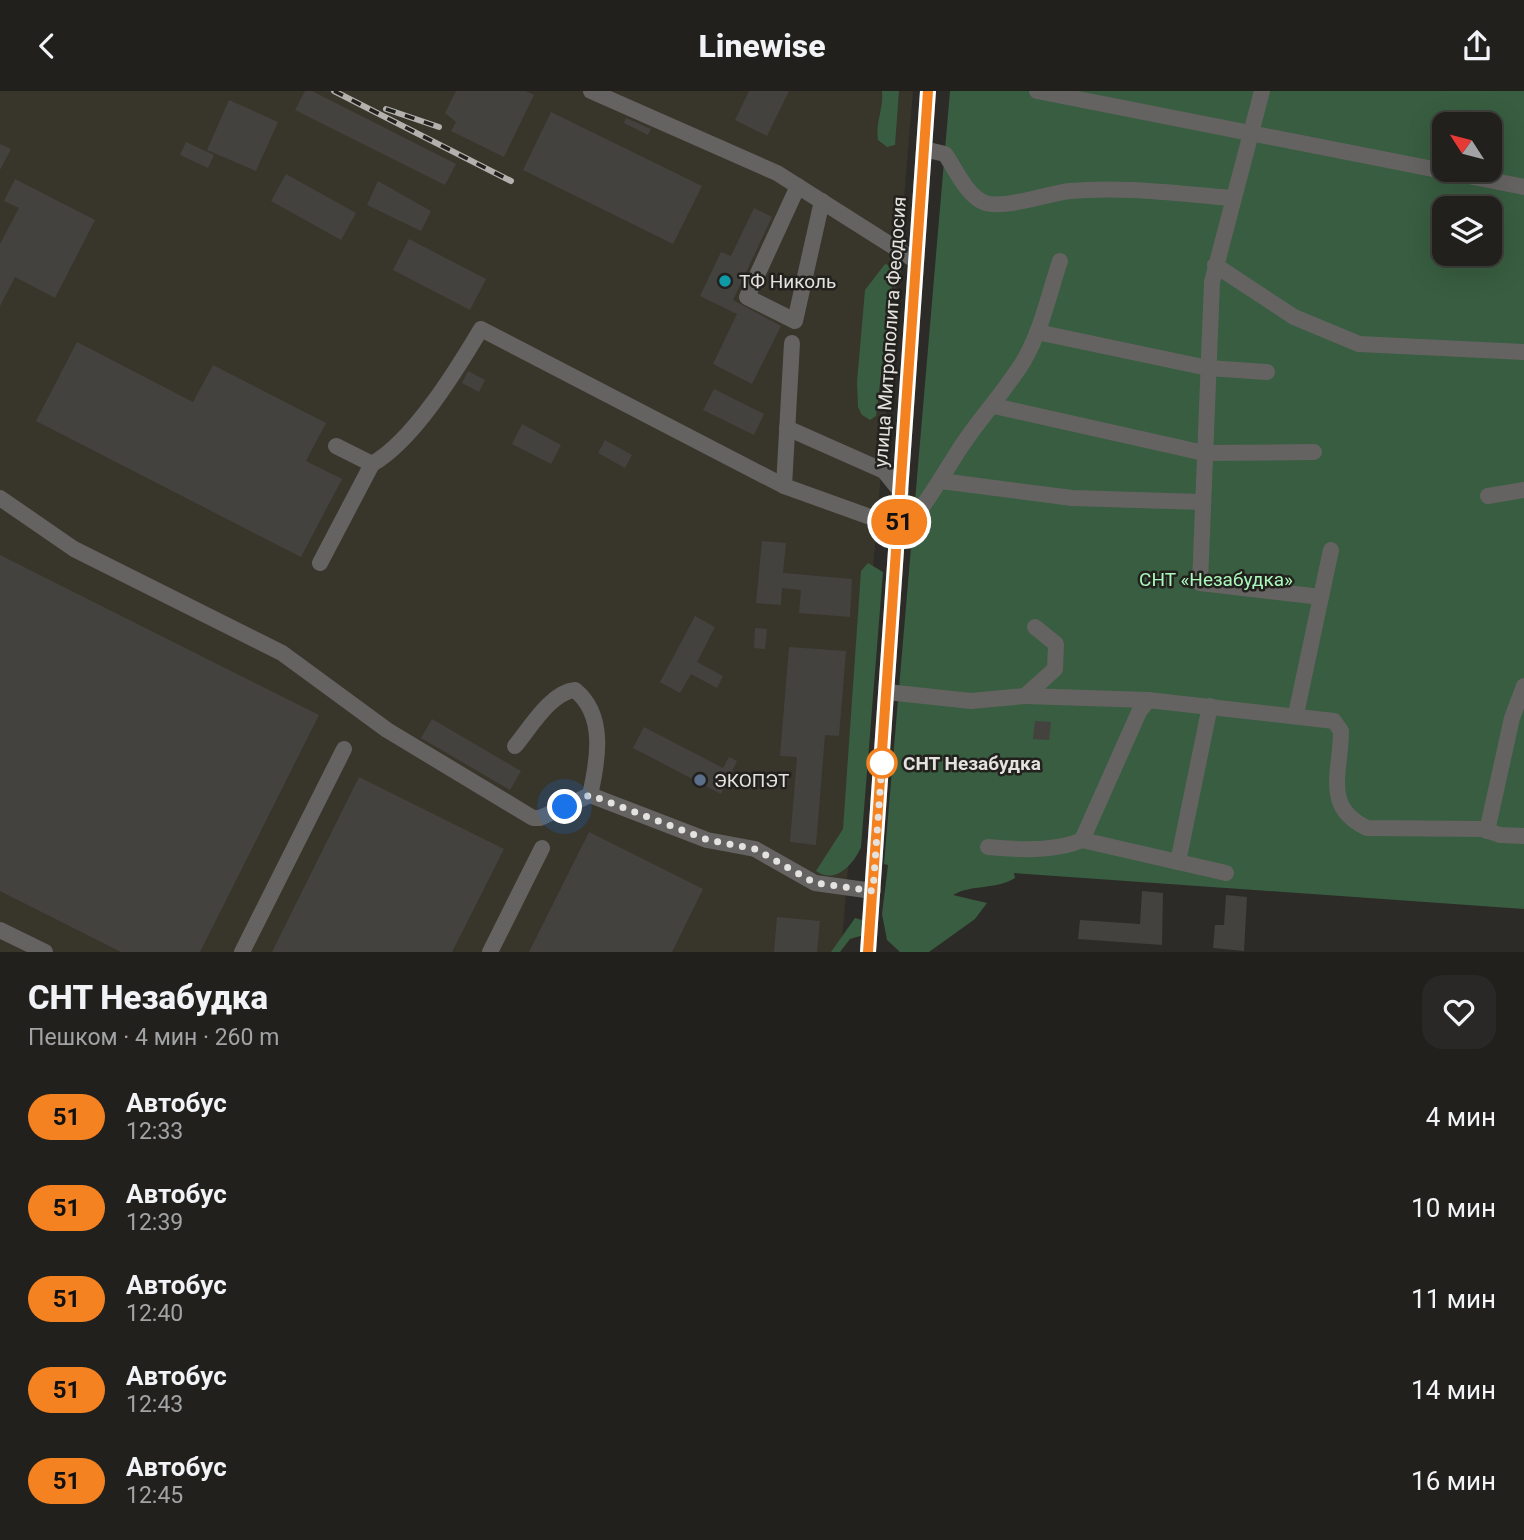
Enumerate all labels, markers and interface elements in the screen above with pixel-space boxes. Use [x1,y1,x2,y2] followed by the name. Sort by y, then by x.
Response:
[28,27,66,65] icon: back
[698,27,826,65] text: Linewise
[1458,27,1496,65] icon: share
[1432,112,1502,182] north arrow
[1432,112,1502,266] map controls
[869,196,911,468] street label: улица Митрополита Феодосия
[1432,196,1502,266] button: layers
[739,270,836,293] place label: ТФ Николь
[717,273,733,289] marker: ТФ Николь
[867,499,930,545] line badge: 51
[885,508,913,536] text: 51
[1139,568,1293,591] park label: СНТ «Незабудка»
[867,748,897,778] marker: СНТ Незабудка
[903,752,1041,775] place label: СНТ Незабудка
[714,769,789,792] place label: ЭКОПЭТ
[692,772,708,788] marker: ЭКОПЭТ
[547,789,582,824] your location
[1422,975,1496,1049] button: heart
[28,978,268,1017] text: СНТ Незабудка
[28,1024,279,1051] text: Пешком · 4 мин · 260 m
[126,1088,227,1118] text: Автобус
[1426,1102,1496,1132] text: 4 мин
[53,1103,80,1131] text: 51
[126,1118,183,1145] text: 12:33
[126,1179,227,1209] text: Автобус
[1411,1193,1496,1223] text: 10 мин
[53,1194,80,1222] text: 51
[126,1209,183,1236] text: 12:39
[126,1270,227,1300] text: Автобус
[1411,1284,1496,1314] text: 11 мин
[53,1285,80,1313] text: 51
[126,1300,183,1327] text: 12:40
[126,1361,227,1391] text: Автобус
[1411,1375,1496,1405] text: 14 мин
[53,1376,80,1404] text: 51
[126,1391,183,1418] text: 12:43
[126,1452,227,1482] text: Автобус
[1411,1466,1496,1496] text: 16 мин
[53,1467,80,1495] text: 51
[126,1482,183,1509] text: 12:45

